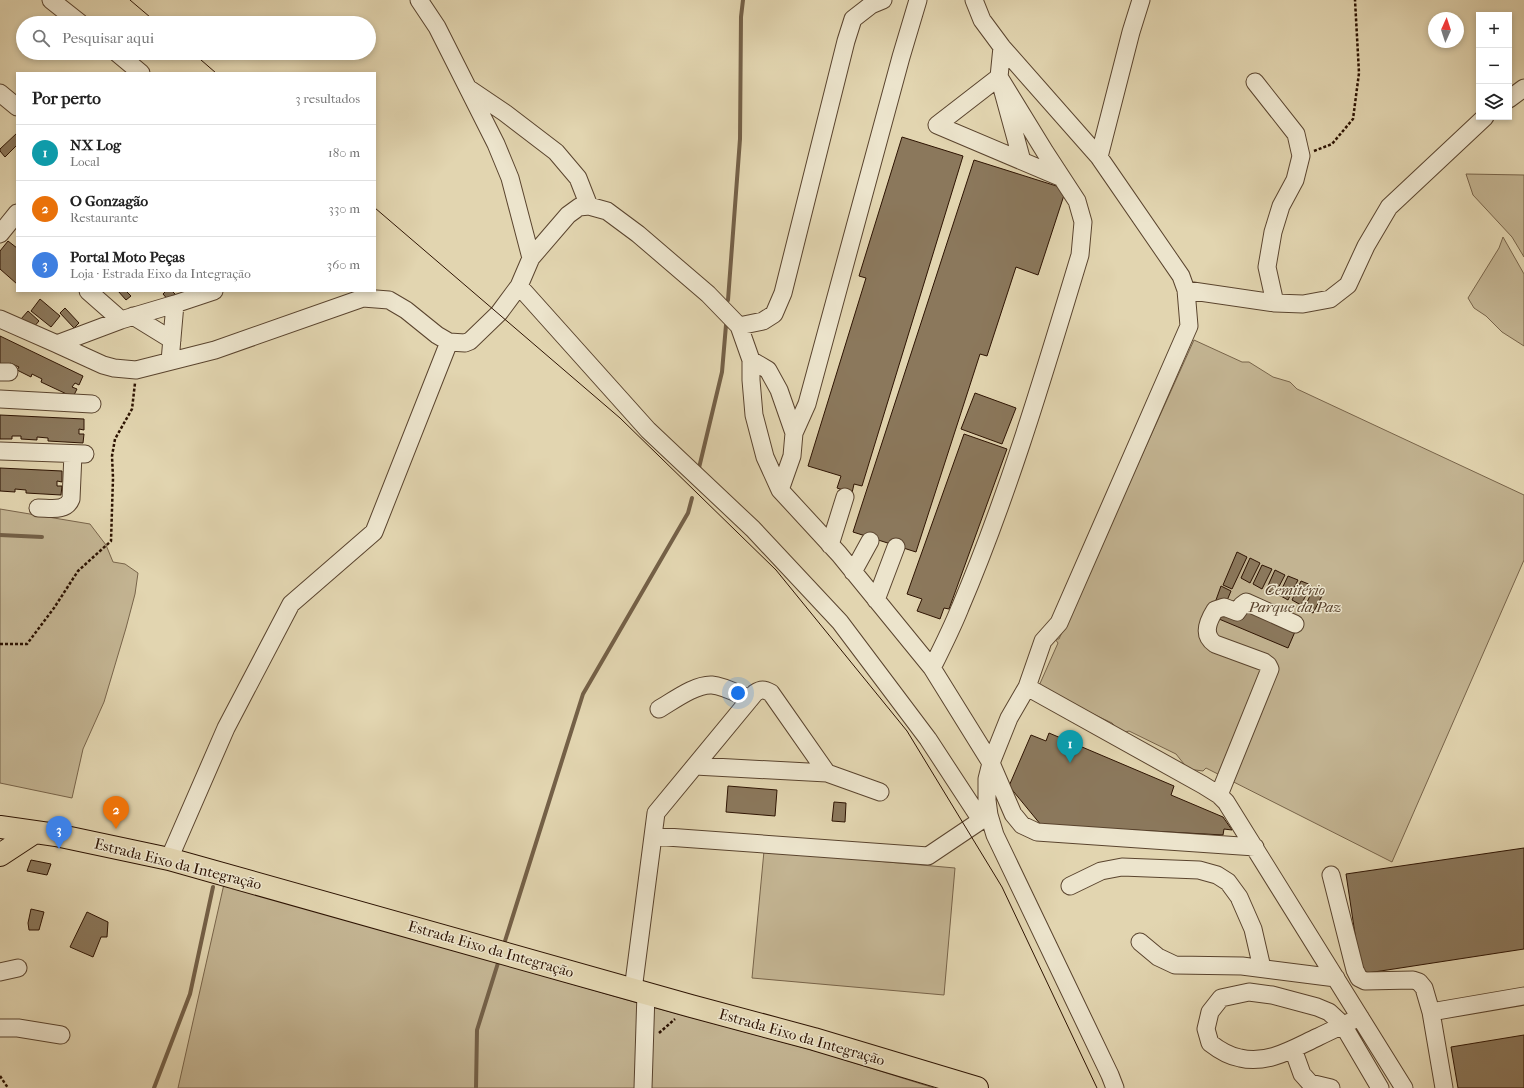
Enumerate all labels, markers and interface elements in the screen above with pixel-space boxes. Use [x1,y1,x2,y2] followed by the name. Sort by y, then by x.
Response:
[1428,12,1464,48] north arrow
[1476,12,1512,120] map controls
[1476,12,1512,48] button: +
[16,16,376,60] search box
[30,27,52,49] icon: search
[62,29,154,47] text: Pesquisar aqui
[1476,48,1512,84] button: −
[1476,84,1512,120] button: layers
[32,88,101,108] text: Por perto
[295,91,360,106] text: 3 resultados
[70,136,121,154] text: NX Log
[43,145,47,160] text: 1
[328,145,360,160] text: 180 m
[70,154,100,169] text: Local
[70,192,148,210] text: O Gonzagão
[42,201,48,216] text: 2
[329,201,360,216] text: 330 m
[70,210,139,225] text: Restaurante
[70,248,185,266] text: Portal Moto Peças
[42,257,48,272] text: 3
[327,257,360,272] text: 360 m
[70,266,251,281] text: Loja · Estrada Eixo da Integração
[1247,581,1342,616] park label: Cemitério Parque da Paz
[728,683,748,703] your location
[1057,730,1083,763] pin: 1
[103,796,129,829] pin: 2
[46,816,72,849] pin: 3
[93,834,264,894] street label: Estrada Eixo da Integração
[406,917,576,981] street label: Estrada Eixo da Integração
[717,1005,887,1069] street label: Estrada Eixo da Integração

